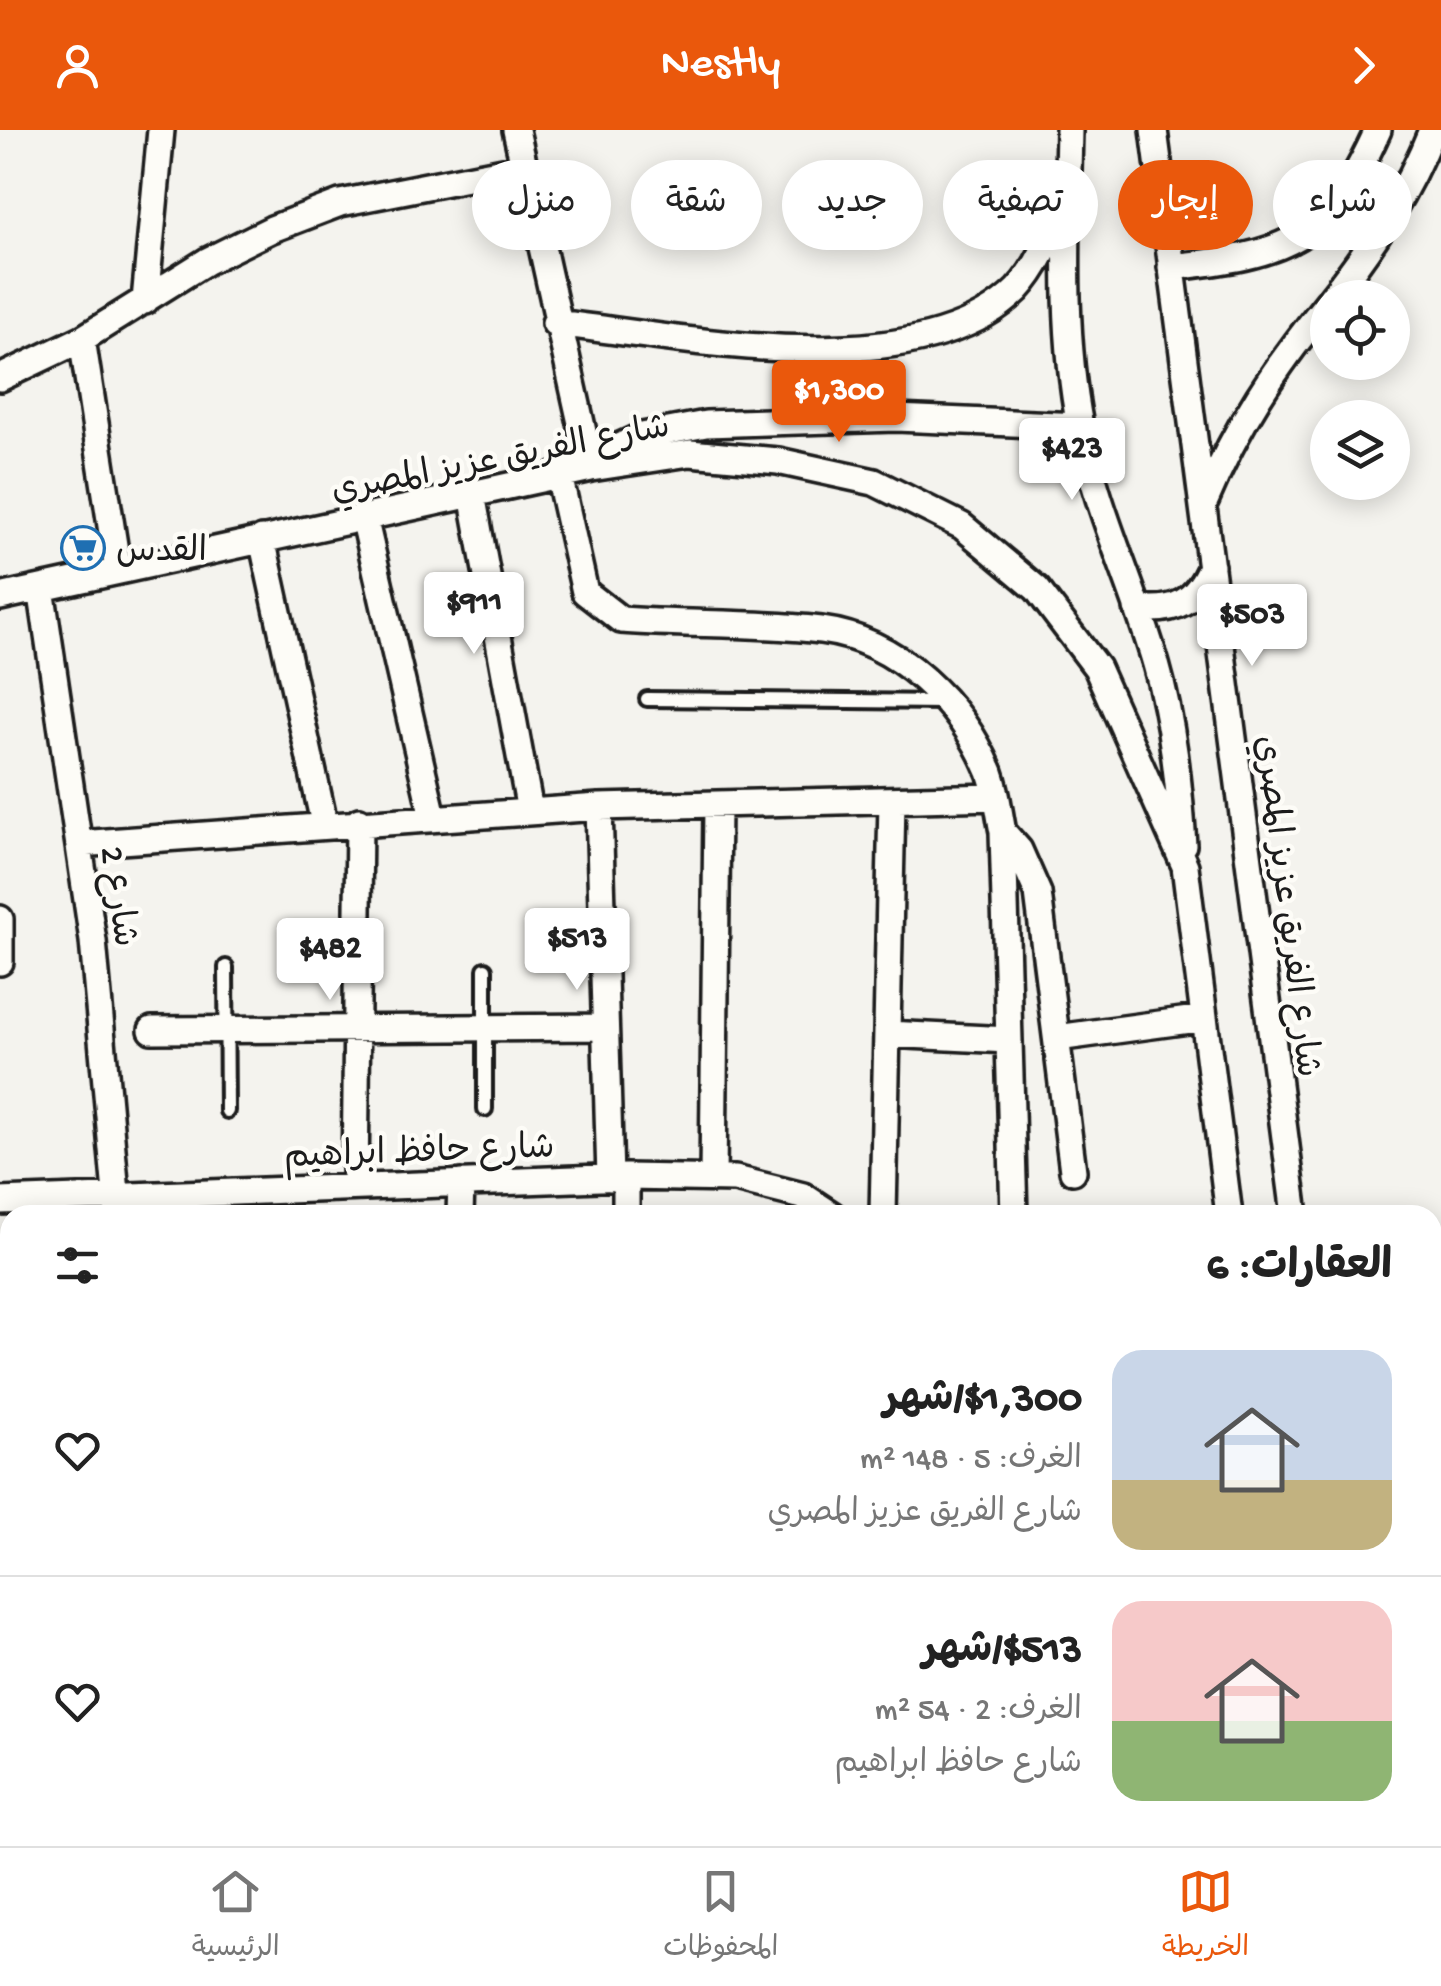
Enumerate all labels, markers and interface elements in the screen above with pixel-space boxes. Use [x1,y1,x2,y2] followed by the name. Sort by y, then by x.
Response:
[50,38,105,93] icon: person
[1336,38,1391,93] icon: forward
[661,39,780,92] text: Nestly
[472,160,611,250] chip: منزل
[631,160,762,250] chip: شقة
[782,160,923,250] chip: جديد
[943,160,1098,250] chip: تصفية
[1118,160,1253,250] chip: إيجار
[1273,160,1412,250] chip: شراء
[1310,280,1410,500] map controls
[1310,280,1410,380] button: locate
[758,360,920,445] pin: $1,300
[794,373,884,411] text: $1,300
[1310,400,1410,500] button: layers
[328,408,674,514] street label: شارع الفريق عزيز المصري
[1013,418,1131,503] pin: $423
[1041,431,1103,469] text: $423
[60,525,106,571] supermarket icon: القدس
[116,533,207,574] place label: القدس
[415,572,533,657] pin: $911
[1193,584,1311,669] pin: $503
[446,585,502,623] text: $911
[1219,597,1285,635] text: $503
[1243,733,1326,1080] street label: شارع الفريق عزيز المصري
[88,844,143,950] street label: شارع 2
[518,908,636,993] pin: $513
[271,918,389,1003] pin: $482
[547,921,607,959] text: $513
[299,931,361,969] text: $482
[283,1129,555,1181] street label: شارع حافظ ابراهيم
[50,1238,105,1293] icon: filters
[1207,1245,1392,1294] text: العقارات: 6
[884,1377,1082,1426] text: $1,300/شهر
[1192,1390,1312,1510] icon: home
[50,1423,105,1478] icon: heart
[860,1442,1082,1480] text: الغرف: 5 · 148 m²
[767,1495,1082,1533] text: شارع الفريق عزيز المصري
[922,1628,1082,1677] text: $513/شهر
[1192,1641,1312,1761] icon: home
[50,1674,105,1729] icon: heart
[875,1693,1082,1731] text: الغرف: 2 · 54 m²
[834,1746,1082,1784] text: شارع حافظ ابراهيم
[192,1864,280,1970] tab: الرئيسية
[663,1864,778,1970] tab: المحفوظات
[1162,1864,1249,1970] tab: الخريطة

